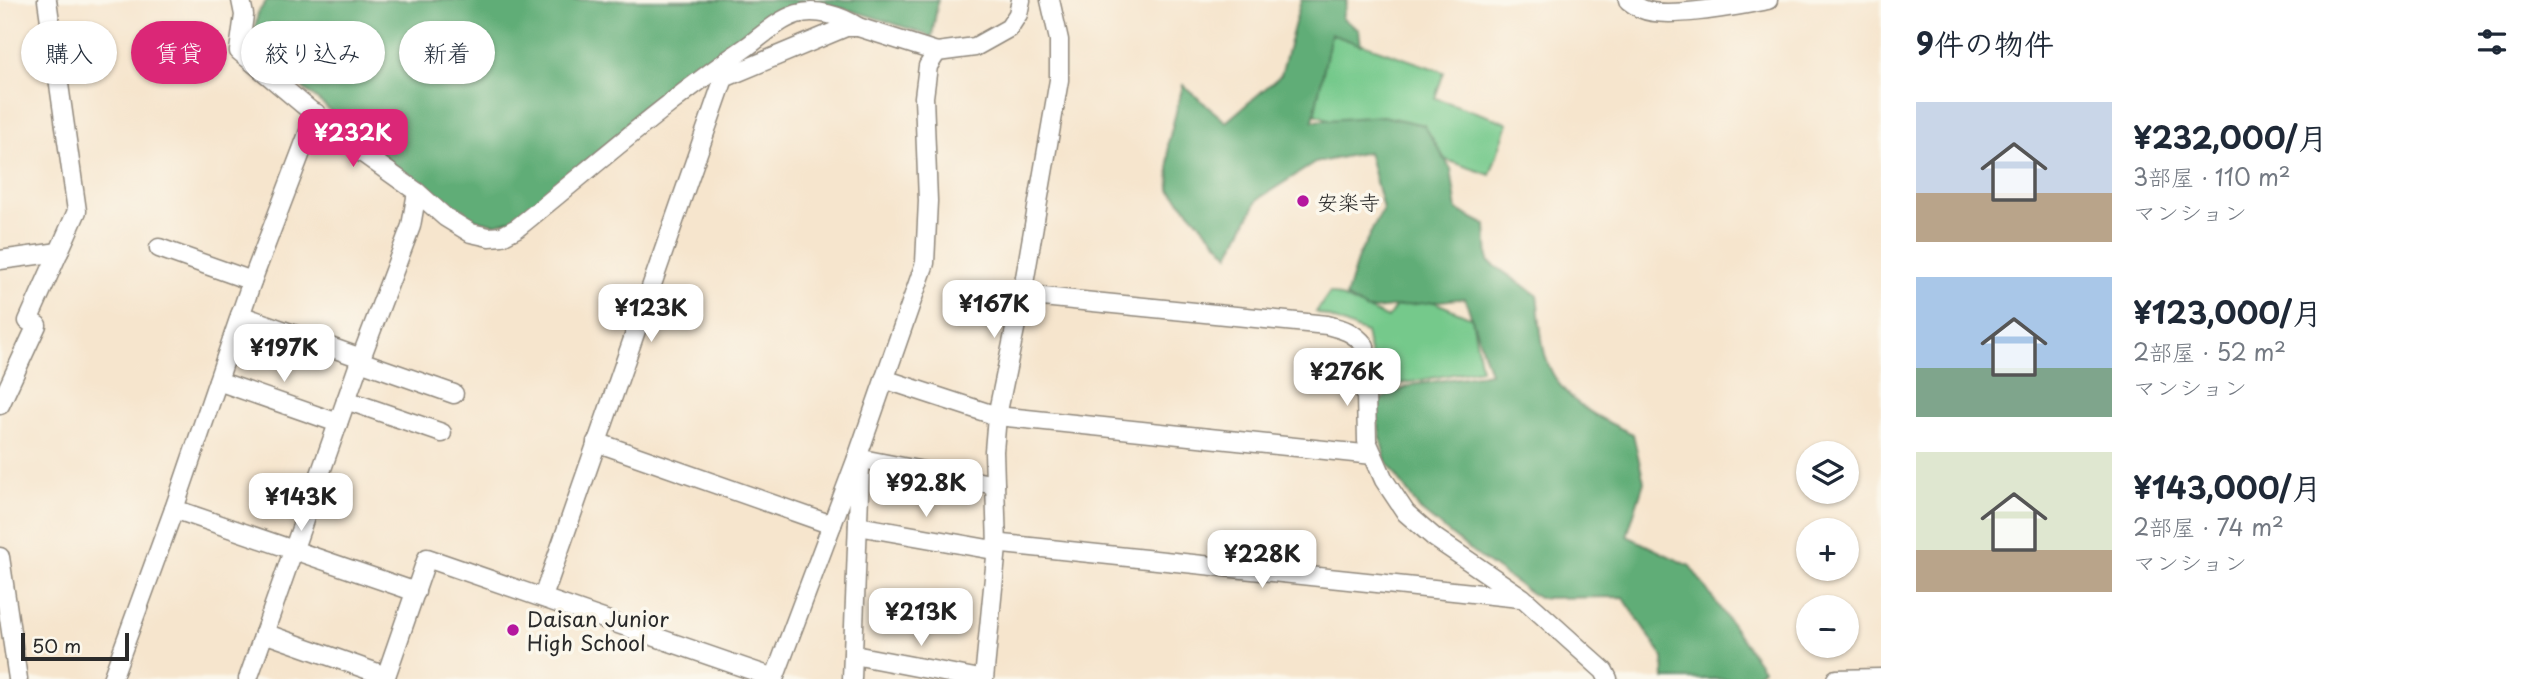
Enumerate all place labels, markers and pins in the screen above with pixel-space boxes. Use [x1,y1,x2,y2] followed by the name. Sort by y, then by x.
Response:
[304,110,402,169] pin: ¥232K
[1317,185,1380,217] place label: 安楽寺
[1295,193,1311,209] marker: 安楽寺
[945,280,1043,340] pin: ¥167K
[602,284,700,344] pin: ¥123K
[235,324,333,384] pin: ¥197K
[1298,348,1396,408] pin: ¥276K
[869,460,983,519] pin: ¥92.8K
[252,474,350,533] pin: ¥143K
[1213,530,1311,590] pin: ¥228K
[872,588,970,648] pin: ¥213K
[527,602,669,658] place label: Daisan Junior High School
[505,622,521,638] marker: Daisan Junior High School

